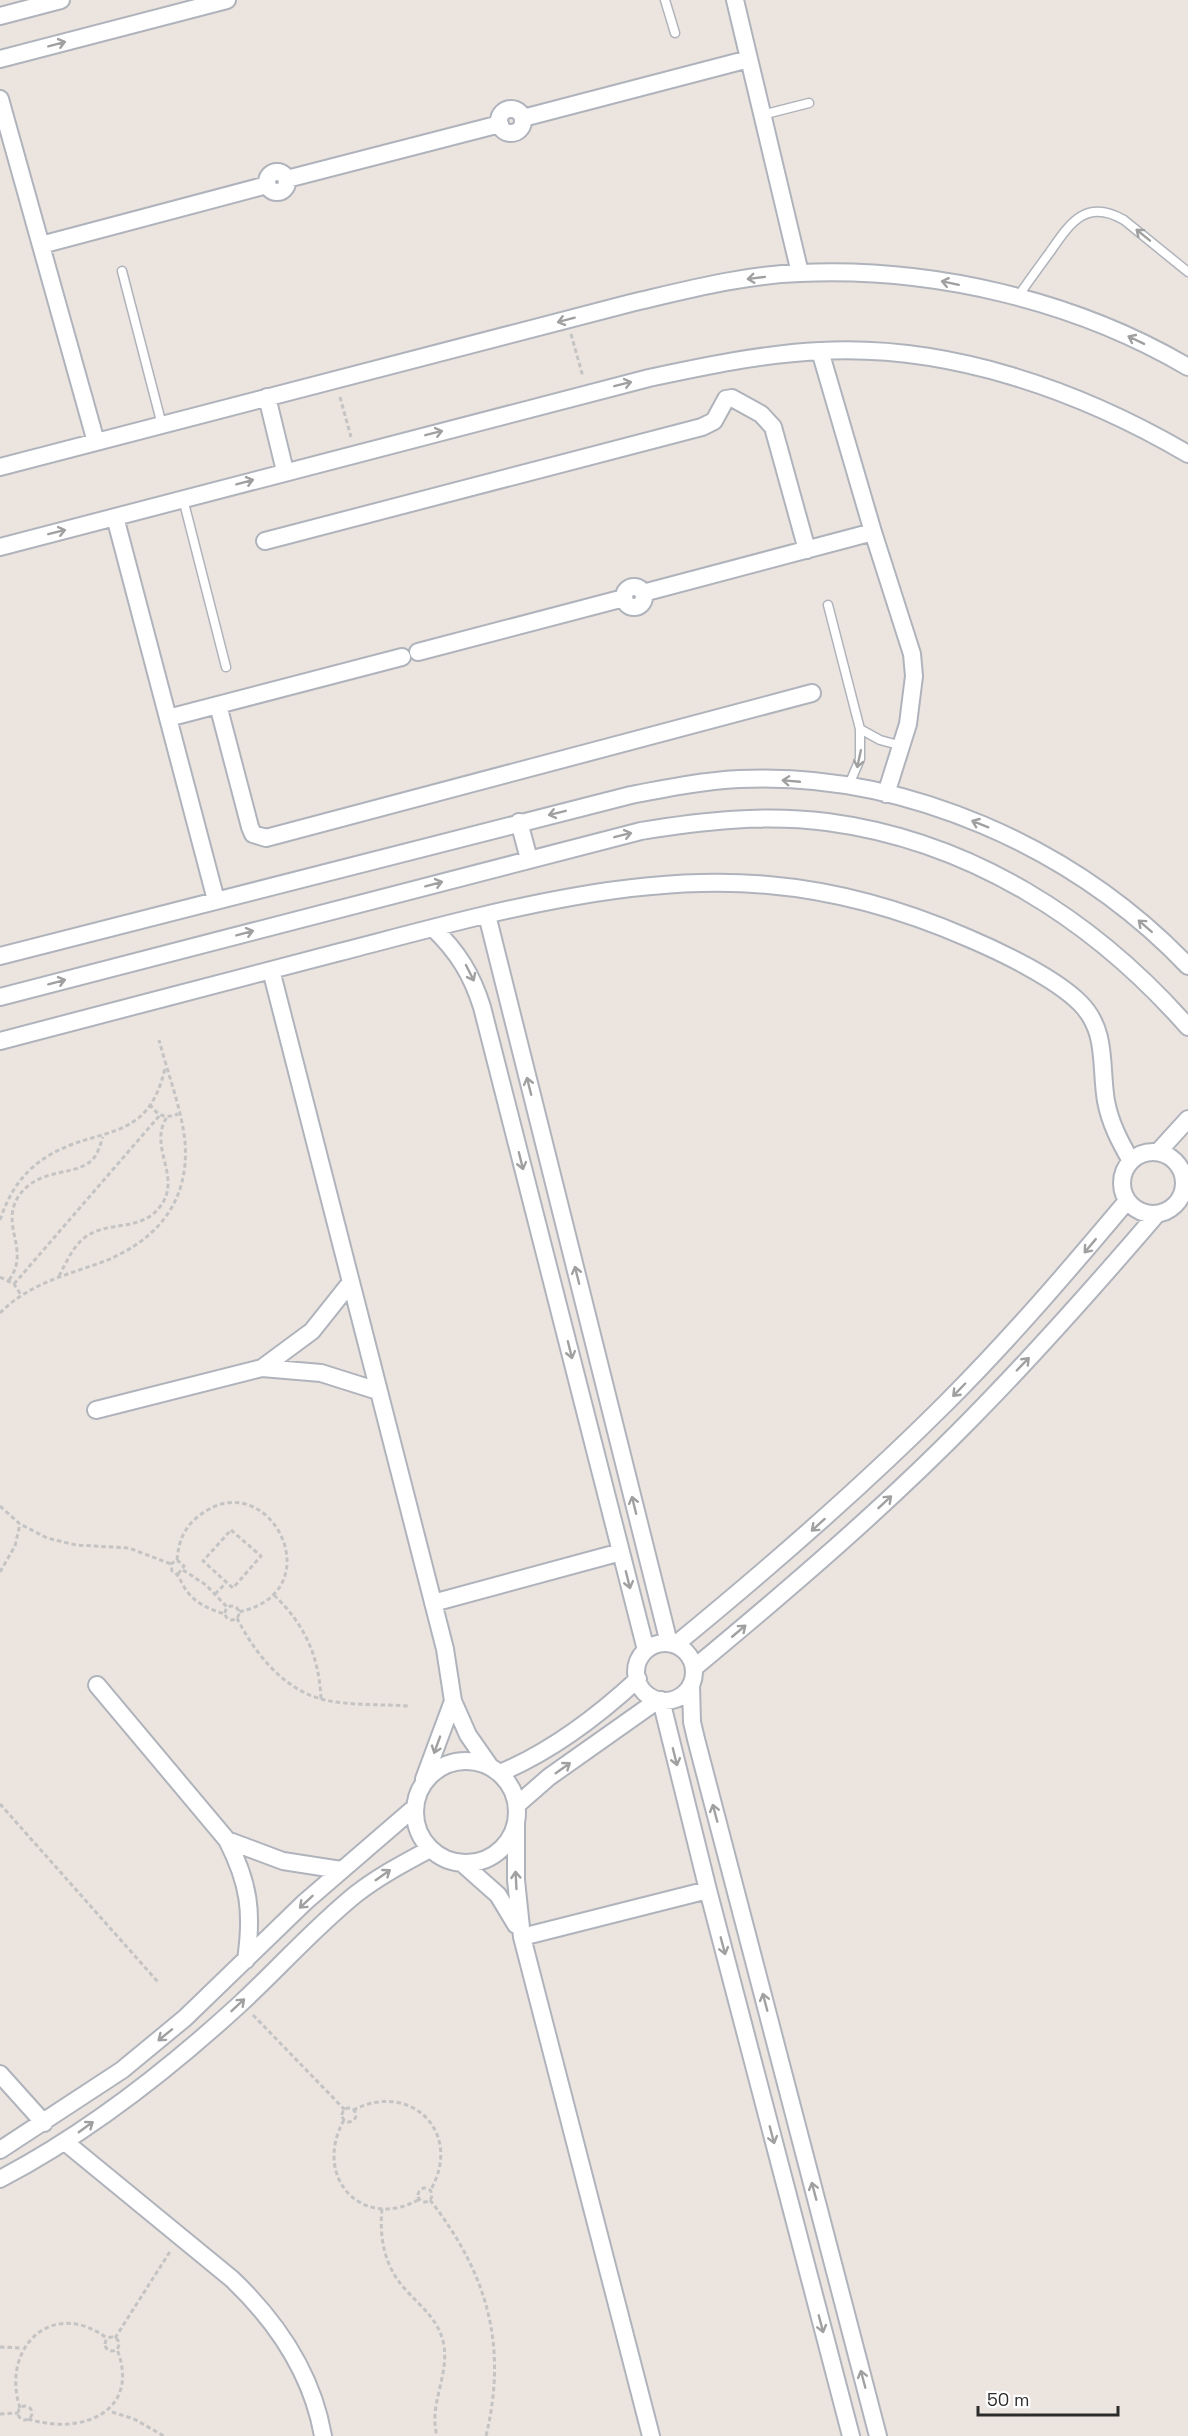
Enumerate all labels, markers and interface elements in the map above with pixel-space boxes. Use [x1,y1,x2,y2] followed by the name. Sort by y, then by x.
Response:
[47,38,66,50] one-way arrow
[1135,229,1151,242] one-way arrow
[747,273,767,284] one-way arrow
[941,277,961,288] one-way arrow
[557,315,576,327] one-way arrow
[1128,333,1146,345] one-way arrow
[613,378,632,390] one-way arrow
[424,427,443,438] one-way arrow
[235,476,254,487] one-way arrow
[47,526,66,538] one-way arrow
[852,749,864,768] one-way arrow
[781,775,801,786] one-way arrow
[548,807,567,819] one-way arrow
[971,818,989,829] one-way arrow
[613,829,632,841] one-way arrow
[424,878,443,889] one-way arrow
[1138,919,1153,933] one-way arrow
[236,927,255,938] one-way arrow
[464,964,476,982] one-way arrow
[47,976,66,987] one-way arrow
[523,1077,535,1096] one-way arrow
[516,1151,528,1170] one-way arrow
[1083,1238,1096,1254] one-way arrow
[570,1266,582,1285] one-way arrow
[564,1340,576,1359] one-way arrow
[1016,1357,1031,1372] one-way arrow
[951,1382,966,1397] one-way arrow
[877,1495,892,1509] one-way arrow
[628,1496,640,1515] one-way arrow
[811,1518,826,1532] one-way arrow
[623,1570,634,1589] one-way arrow
[731,1624,746,1638] one-way arrow
[431,1735,442,1754] one-way arrow
[670,1747,682,1766] one-way arrow
[554,1762,570,1774] one-way arrow
[709,1804,721,1823] one-way arrow
[374,1869,391,1881] one-way arrow
[511,1871,522,1891] one-way arrow
[299,1894,314,1909] one-way arrow
[717,1936,729,1955] one-way arrow
[758,1993,770,2012] one-way arrow
[231,1998,246,2013] one-way arrow
[157,2029,173,2042] one-way arrow
[78,2121,94,2133] one-way arrow
[767,2125,778,2144] one-way arrow
[808,2182,819,2201] one-way arrow
[816,2314,828,2333] one-way arrow
[857,2370,869,2389] one-way arrow
[978,2379,1118,2417] scale bar
[987,2388,1029,2411] text: 50 m

